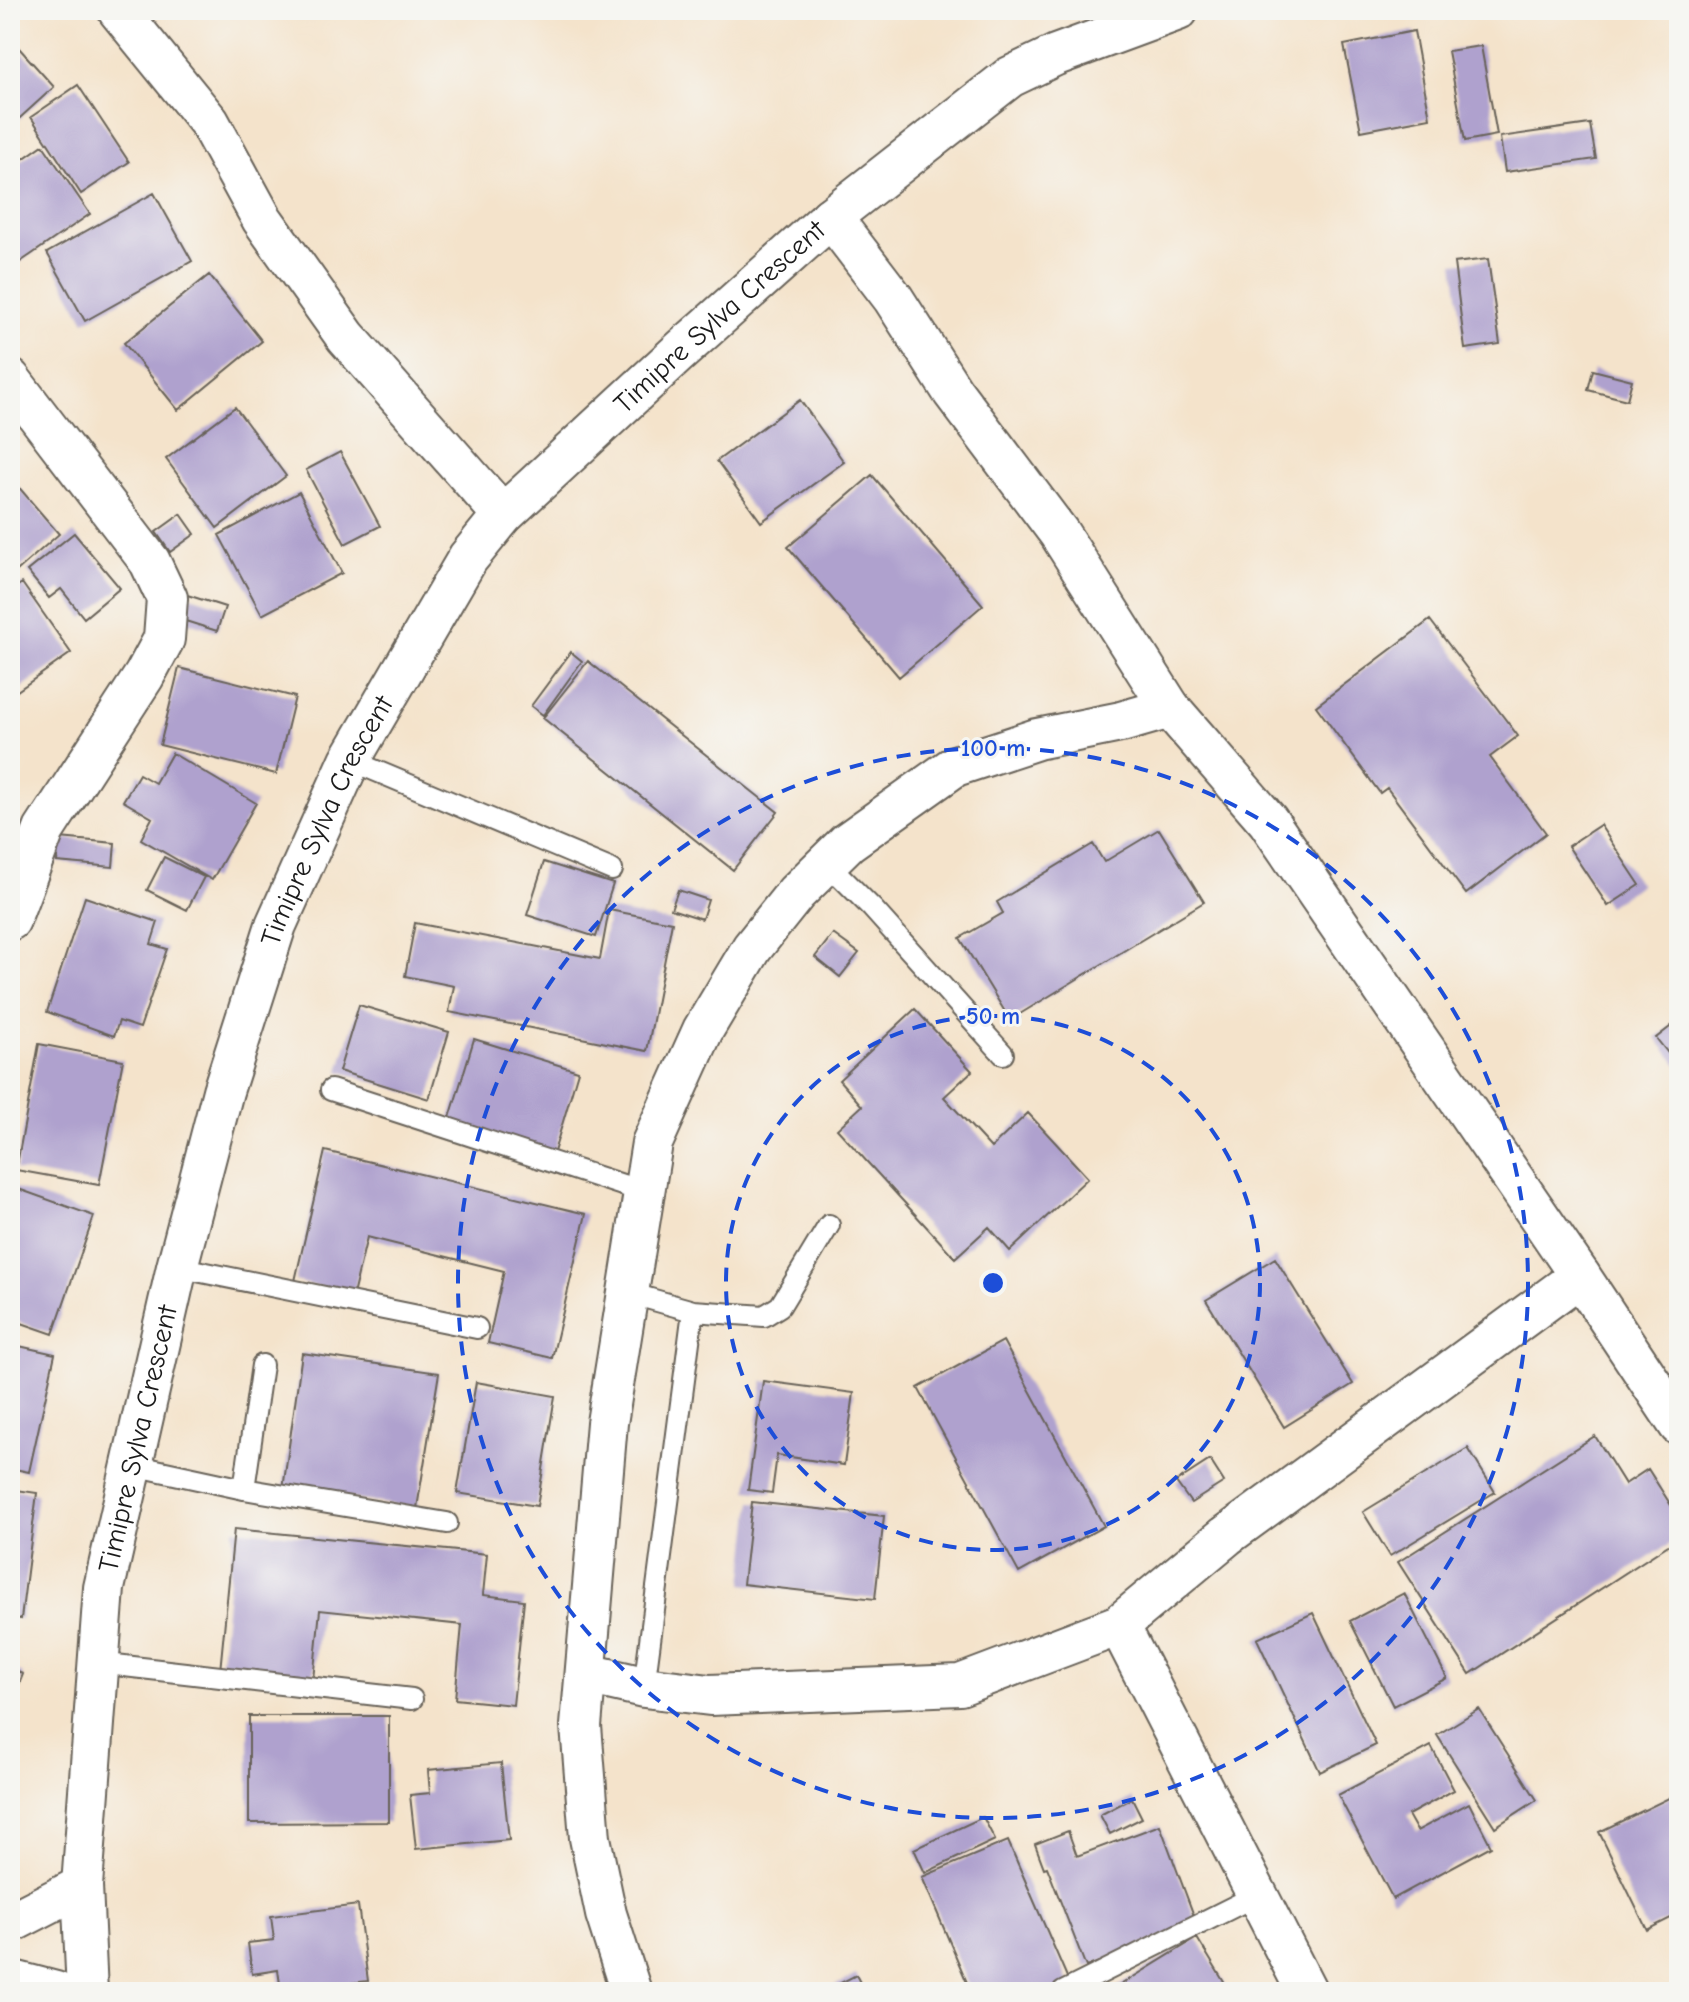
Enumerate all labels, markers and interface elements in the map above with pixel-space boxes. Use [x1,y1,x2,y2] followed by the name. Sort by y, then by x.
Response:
[607,213,832,420] street label: Timipre Sylva Crescent
[254,689,400,950] street label: Timipre Sylva Crescent
[961,734,1025,762] text: 100 m
[966,1002,1020,1030] text: 50 m
[979,1269,1007,1297] centre of rings
[92,1301,184,1575] street label: Timipre Sylva Crescent

